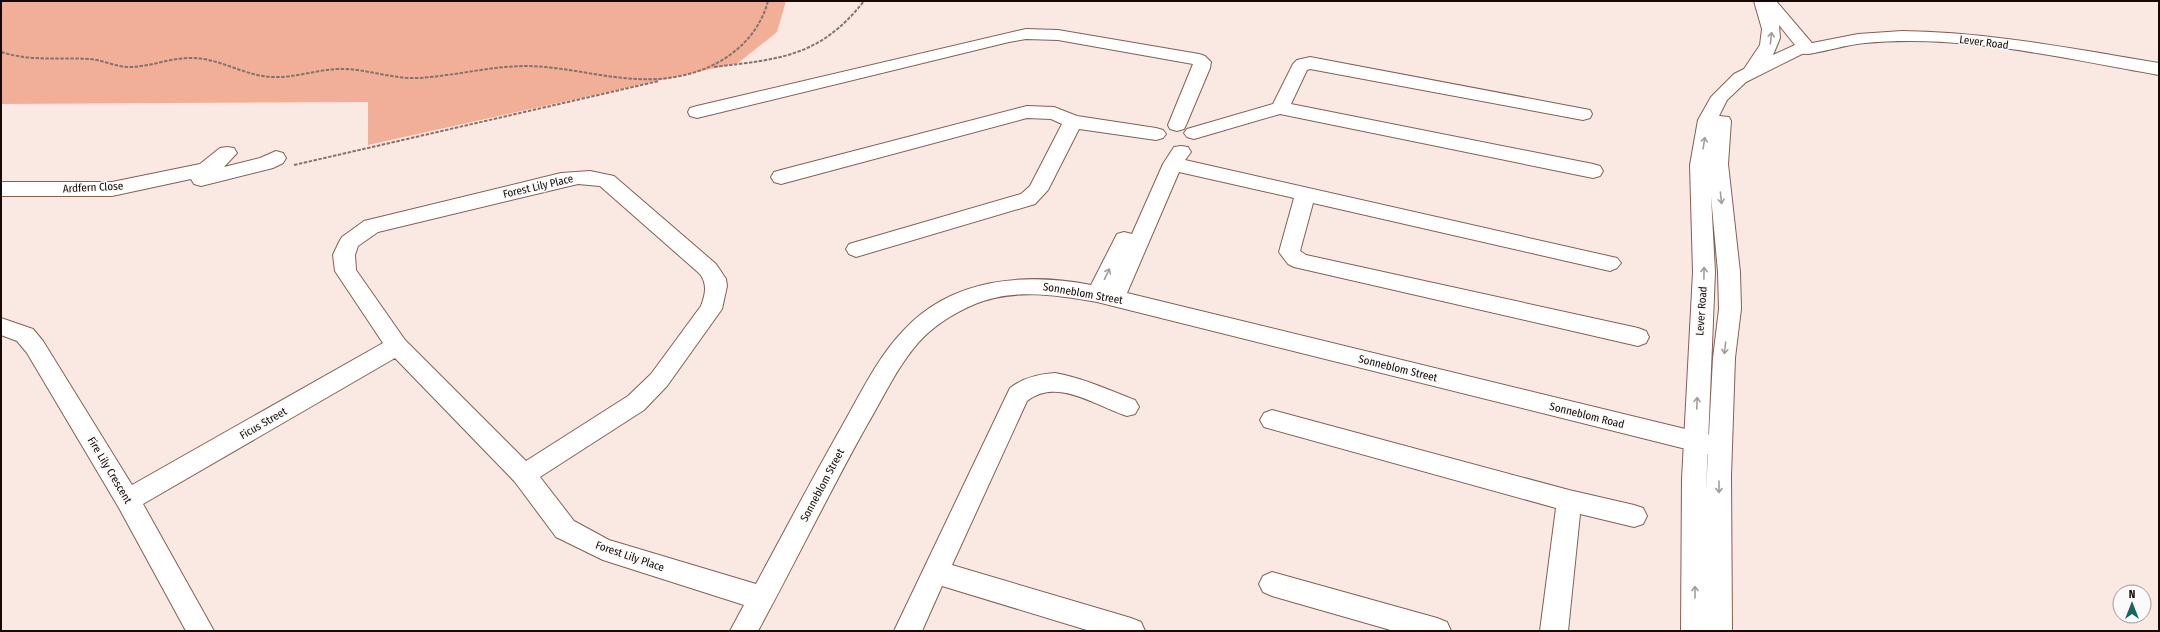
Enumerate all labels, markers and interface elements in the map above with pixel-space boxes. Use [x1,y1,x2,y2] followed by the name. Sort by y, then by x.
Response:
[1767,32,1774,45] one-way arrow
[1959,33,2009,52] street label: Lever Road
[1700,137,1708,150] one-way arrow
[502,172,575,201] street label: Forest Lily Place
[63,179,124,196] street label: Ardfern Close
[1718,191,1725,204] one-way arrow
[1700,267,1707,280] one-way arrow
[1104,268,1111,280] one-way arrow
[1042,280,1124,307] street label: Sonneblom Street
[1693,286,1710,336] street label: Lever Road
[1722,341,1729,354] one-way arrow
[1357,352,1439,385] street label: Sonneblom Street
[1693,397,1701,410] one-way arrow
[1548,400,1626,431] street label: Sonneblom Road
[238,405,289,442] street label: Ficus Street
[85,435,135,506] street label: Fire Lily Crescent
[798,446,847,524] street label: Sonneblom Street
[1715,480,1723,493] one-way arrow
[594,539,666,574] street label: Forest Lily Place
[2112,584,2152,624] north arrow
[1691,586,1699,599] one-way arrow
[2129,588,2135,601] text: N

